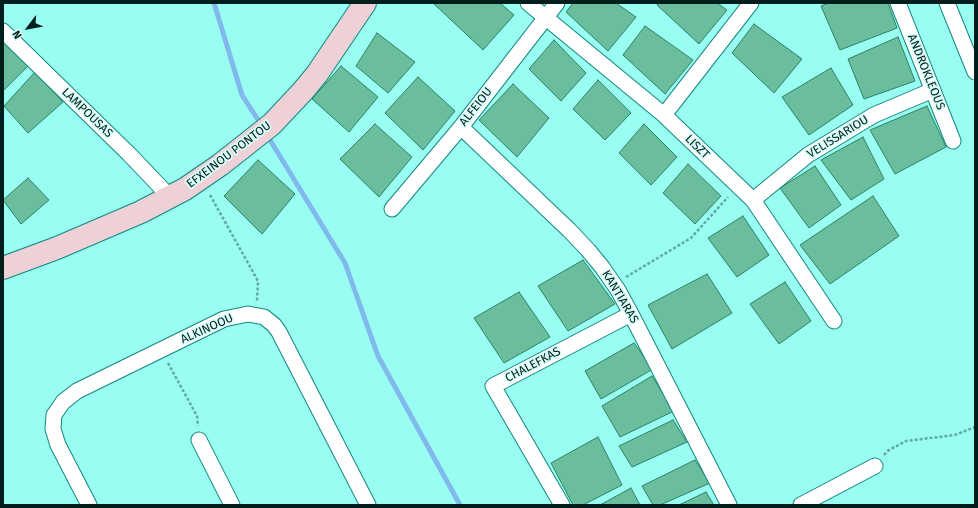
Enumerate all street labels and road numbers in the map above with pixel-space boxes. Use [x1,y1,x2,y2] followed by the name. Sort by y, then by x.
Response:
[904,32,948,112] street label: ANDROKLEOUS
[59,85,115,141] street label: LAMPOUSAS
[456,85,496,129] street label: ALFEIOU
[805,113,871,161] street label: VELISSARIOU
[184,119,274,191] street label: EFXEINOU PONTOU
[682,132,712,162] street label: LISZT
[599,268,641,326] street label: KANTIARAS
[178,311,236,347] street label: ALKINOOU
[503,344,563,386] street label: CHALEFKAS

